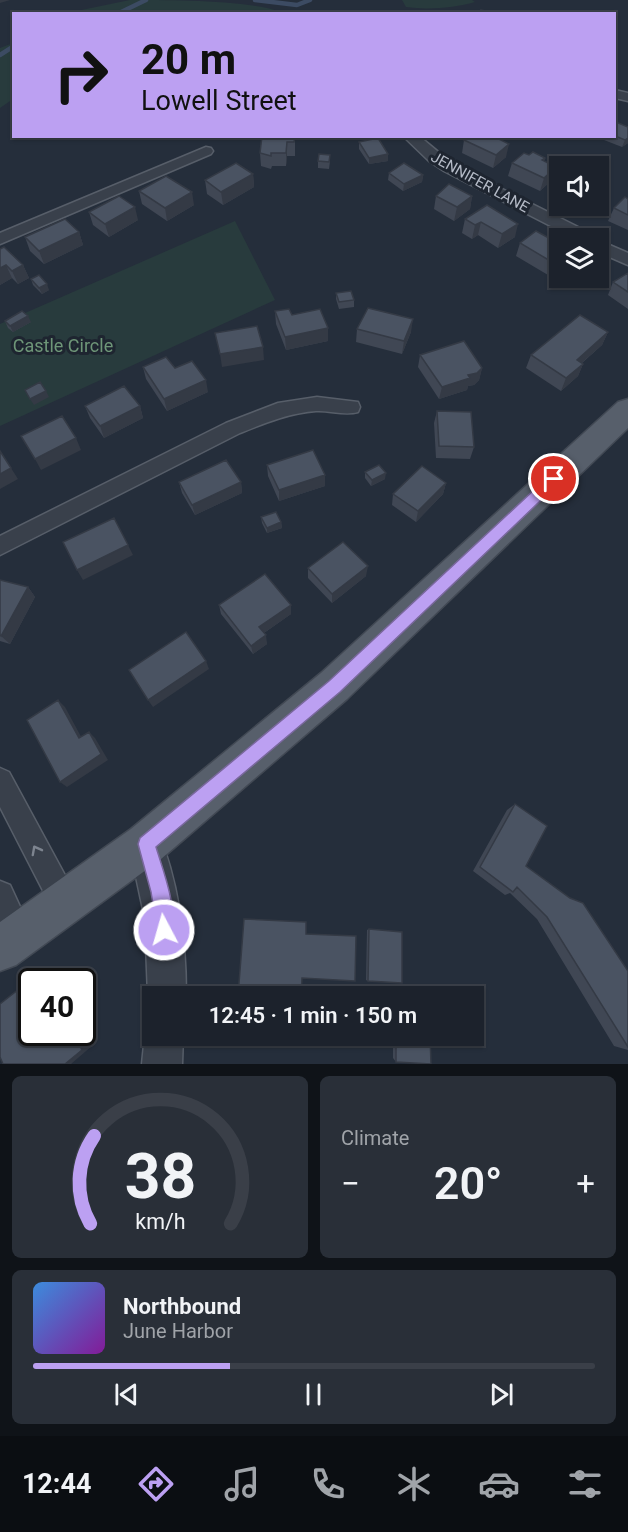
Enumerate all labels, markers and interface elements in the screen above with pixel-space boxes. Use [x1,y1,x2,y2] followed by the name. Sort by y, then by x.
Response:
[141,35,236,84] text: 20 m
[42,36,120,114] icon: right
[141,85,297,117] text: Lowell Street
[428,148,533,217] street label: JENNIFER LANE
[549,156,609,288] map controls
[549,156,609,216] button: sound
[549,228,609,288] button: layers
[13,335,113,356] park label: Castle Circle
[528,453,579,504] pin
[537,462,570,495] icon: arrive
[32,846,44,857] one-way arrow
[132,898,196,962] position arrow
[18,968,96,1046] speed limit sign: 40
[209,1003,417,1028] text: 12:45 · 1 min · 150 m
[341,1126,409,1150] text: Climate
[124,1140,196,1213] text: 38
[434,1157,502,1210] text: 20°
[341,1164,360,1203] text: −
[576,1164,595,1203] text: +
[135,1209,185,1234] text: km/h
[123,1294,241,1319] text: Northbound
[123,1319,233,1343] text: June Harbor
[110,1378,143,1411] icon: previous
[297,1378,330,1411] icon: pause
[485,1378,518,1411] icon: next
[135,1463,177,1505] icon: directions
[221,1463,263,1505] icon: music
[307,1463,349,1505] icon: phone
[393,1463,435,1505] icon: climate
[478,1463,520,1505] icon: car
[564,1463,606,1505] icon: filters
[22,1468,91,1500] text: 12:44

